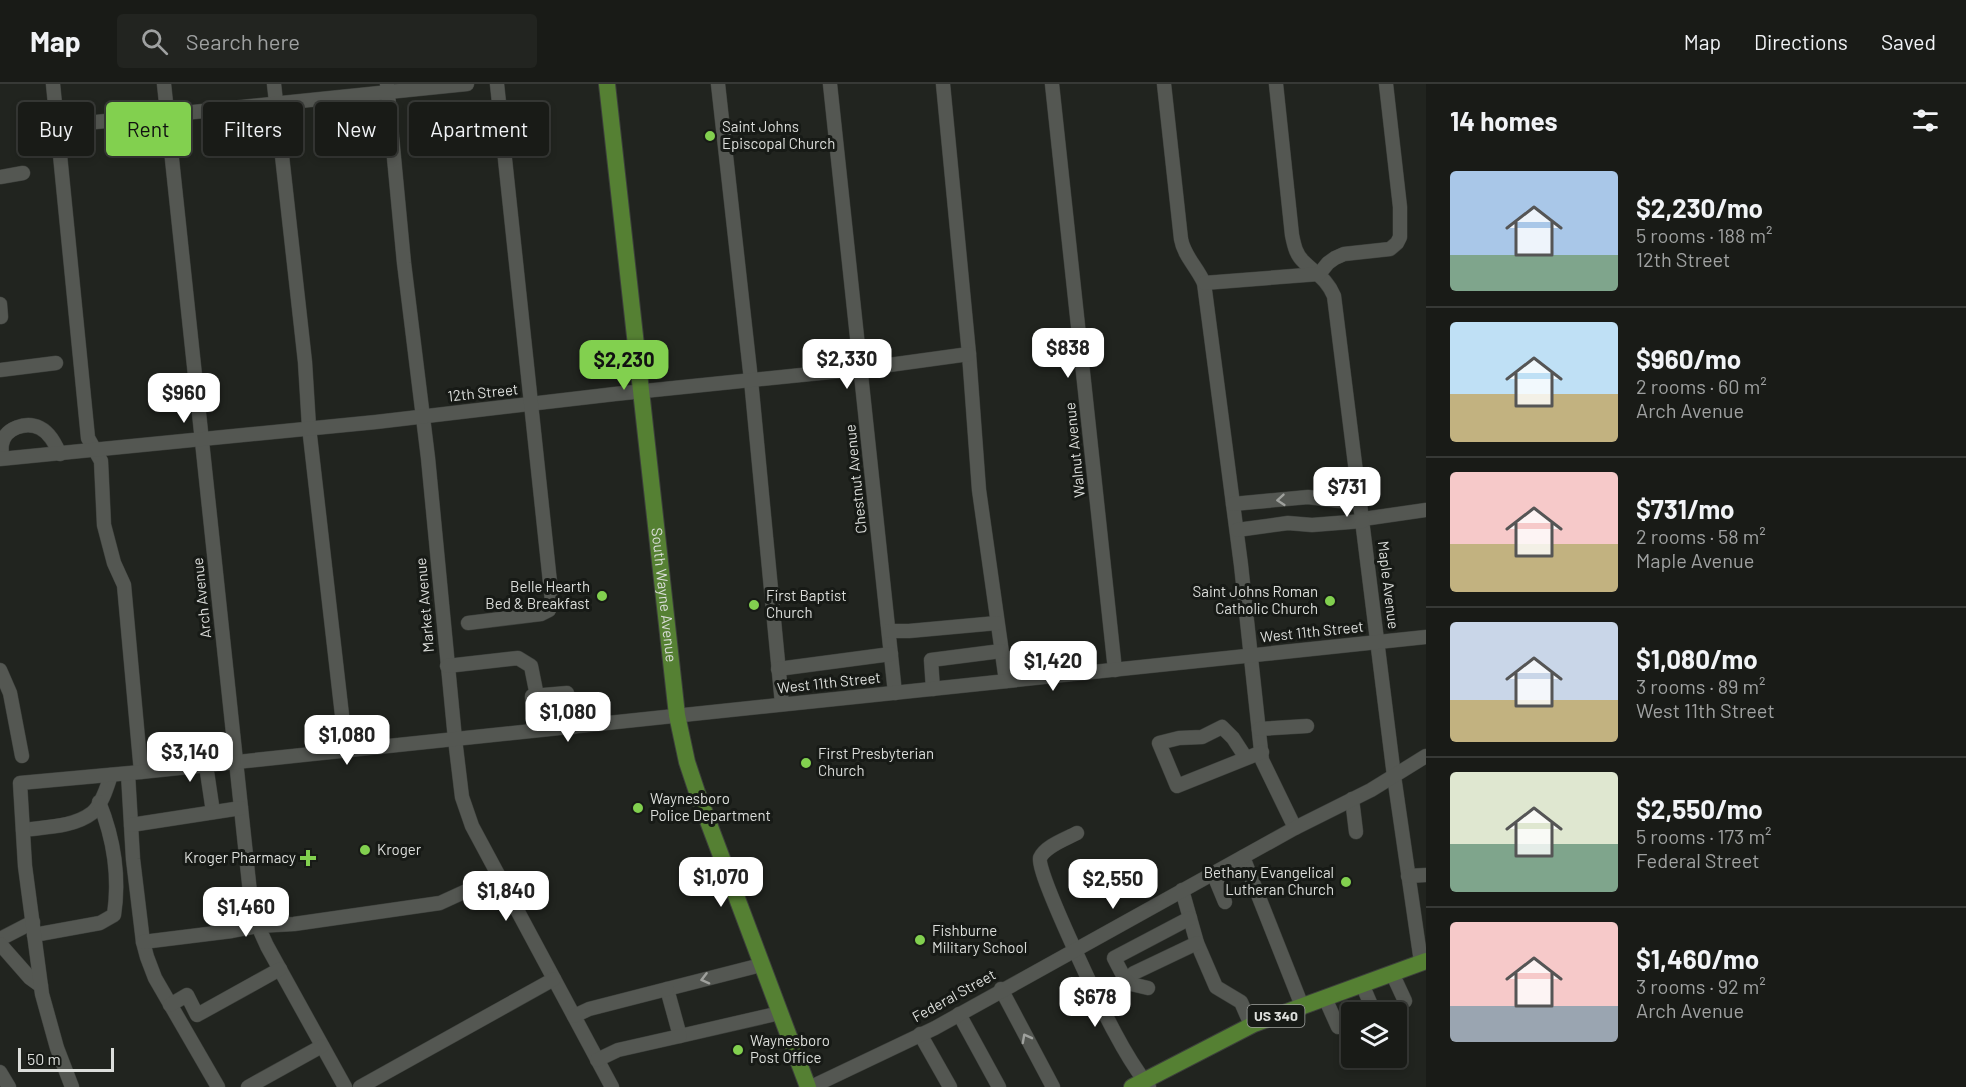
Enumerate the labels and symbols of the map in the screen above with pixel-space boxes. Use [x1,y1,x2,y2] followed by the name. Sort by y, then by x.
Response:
[722,117,835,152] place label: Saint Johns Episcopal Church
[703,129,717,143] marker: Saint Johns Episcopal Church
[1032,328,1104,379] pin: $838
[798,339,896,390] pin: $2,330
[575,340,673,391] pin: $2,230
[148,373,220,424] pin: $960
[447,379,519,405] street label: 12th Street
[1060,402,1088,499] street label: Walnut Avenue
[840,424,870,535] street label: Chestnut Avenue
[1311,467,1383,518] pin: $731
[1277,493,1286,506] one-way arrow
[648,527,681,663] street label: South Wayne Avenue
[1375,540,1403,630] street label: Maple Avenue
[188,557,214,639] street label: Arch Avenue
[411,557,437,653] street label: Market Avenue
[485,577,590,612] place label: Belle Hearth Bed & Breakfast
[1193,582,1318,617] place label: Saint Johns Roman Catholic Church
[766,586,847,621] place label: First Baptist Church
[595,589,609,603] marker: Belle Hearth Bed & Breakfast
[1323,594,1337,608] marker: Saint Johns Roman Catholic Church
[747,598,761,612] marker: First Baptist Church
[1259,617,1365,645] street label: West 11th Street
[1004,641,1102,692] pin: $1,420
[776,668,882,696] street label: West 11th Street
[519,692,617,743] pin: $1,080
[298,715,396,766] pin: $1,080
[141,732,239,783] pin: $3,140
[818,744,934,779] place label: First Presbyterian Church
[799,756,813,770] marker: First Presbyterian Church
[650,789,771,824] place label: Waynesboro Police Department
[631,801,645,815] marker: Waynesboro Police Department
[377,840,422,858] place label: Kroger
[358,843,372,857] marker: Kroger
[184,848,296,866] place label: Kroger Pharmacy
[301,851,315,865] marker: Kroger Pharmacy
[672,857,770,908] pin: $1,070
[1064,859,1162,910] pin: $2,550
[1204,863,1334,898] place label: Bethany Evangelical Lutheran Church
[457,871,555,922] pin: $1,840
[1339,875,1353,889] marker: Bethany Evangelical Lutheran Church
[197,887,295,938] pin: $1,460
[932,921,1027,956] place label: Fishburne Military School
[913,933,927,947] marker: Fishburne Military School
[909,965,998,1025] street label: Federal Street
[700,972,710,985] one-way arrow
[1059,977,1131,1028] pin: $678
[1248,1005,1304,1027] road number: US 340
[750,1031,830,1066] place label: Waynesboro Post Office
[1022,1034,1034,1045] one-way arrow
[731,1043,745,1057] marker: Waynesboro Post Office
[18,1045,114,1072] scale bar

